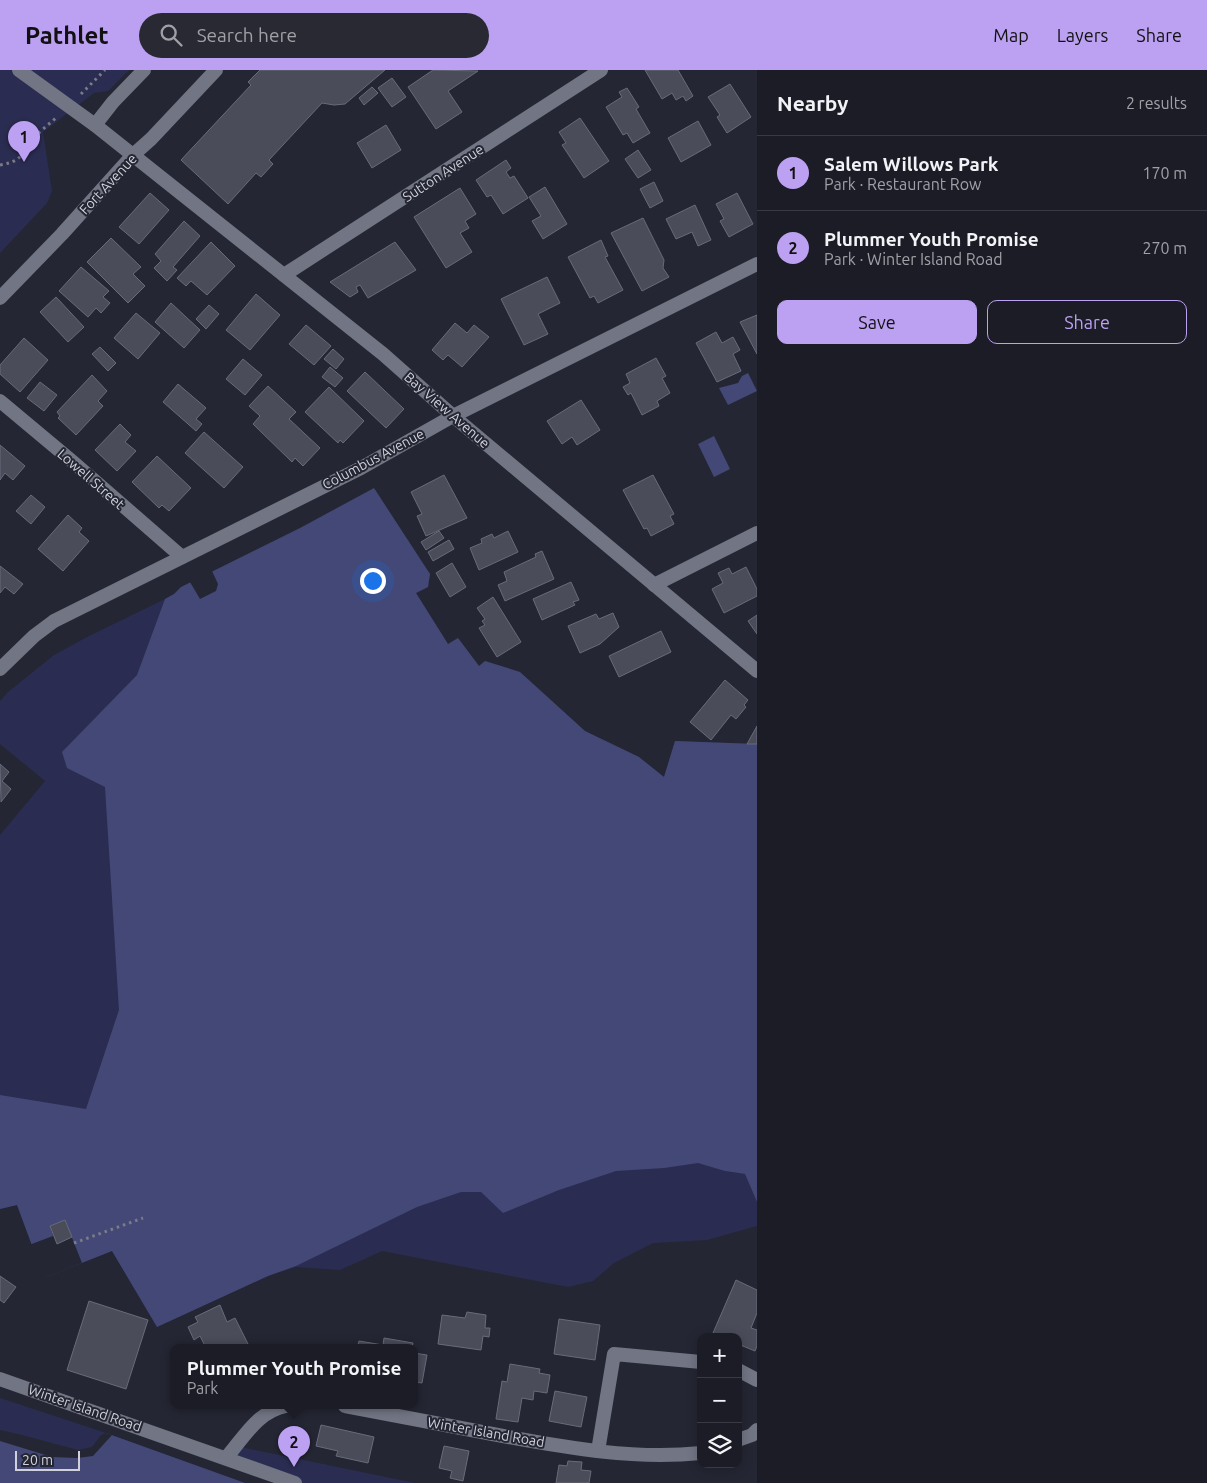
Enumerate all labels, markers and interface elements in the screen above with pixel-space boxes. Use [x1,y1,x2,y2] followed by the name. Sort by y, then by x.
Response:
[139,13,489,58] search box
[157,21,185,49] icon: search
[25,22,109,49] text: Pathlet
[197,24,297,46] text: Search here
[993,25,1029,45] text: Map
[1057,25,1108,45] text: Layers
[1136,25,1182,45] text: Share
[777,91,848,115] text: Nearby
[1126,94,1187,112] text: 2 results
[8,121,40,162] pin: 1
[400,141,486,205] street label: Sutton Avenue
[76,150,140,218] street label: Fort Avenue
[824,153,998,175] text: Salem Willows Park
[788,164,798,182] text: 1
[1142,164,1187,182] text: 170 m
[824,175,981,193] text: Park · Restaurant Row
[824,228,1039,250] text: Plummer Youth Promise
[788,239,798,257] text: 2
[1142,239,1187,257] text: 270 m
[824,250,1003,268] text: Park · Winter Island Road
[777,300,977,344] button: Save
[987,300,1187,344] button: Share
[401,369,493,451] street label: Bay View Avenue
[319,425,427,493] street label: Columbus Avenue
[54,446,128,513] street label: Lowell Street
[360,568,386,594] your location
[697,1333,742,1468] map controls
[697,1333,742,1378] button: +
[170,1344,418,1409] popup
[187,1357,401,1379] text: Plummer Youth Promise
[697,1378,742,1423] button: −
[187,1379,218,1397] text: Park
[26,1381,144,1435] street label: Winter Island Road
[426,1414,546,1450] street label: Winter Island Road
[697,1423,742,1468] button: layers
[278,1426,310,1467] pin: 2
[15,1448,80,1471] scale bar
[22,1452,53,1468] text: 20 m

